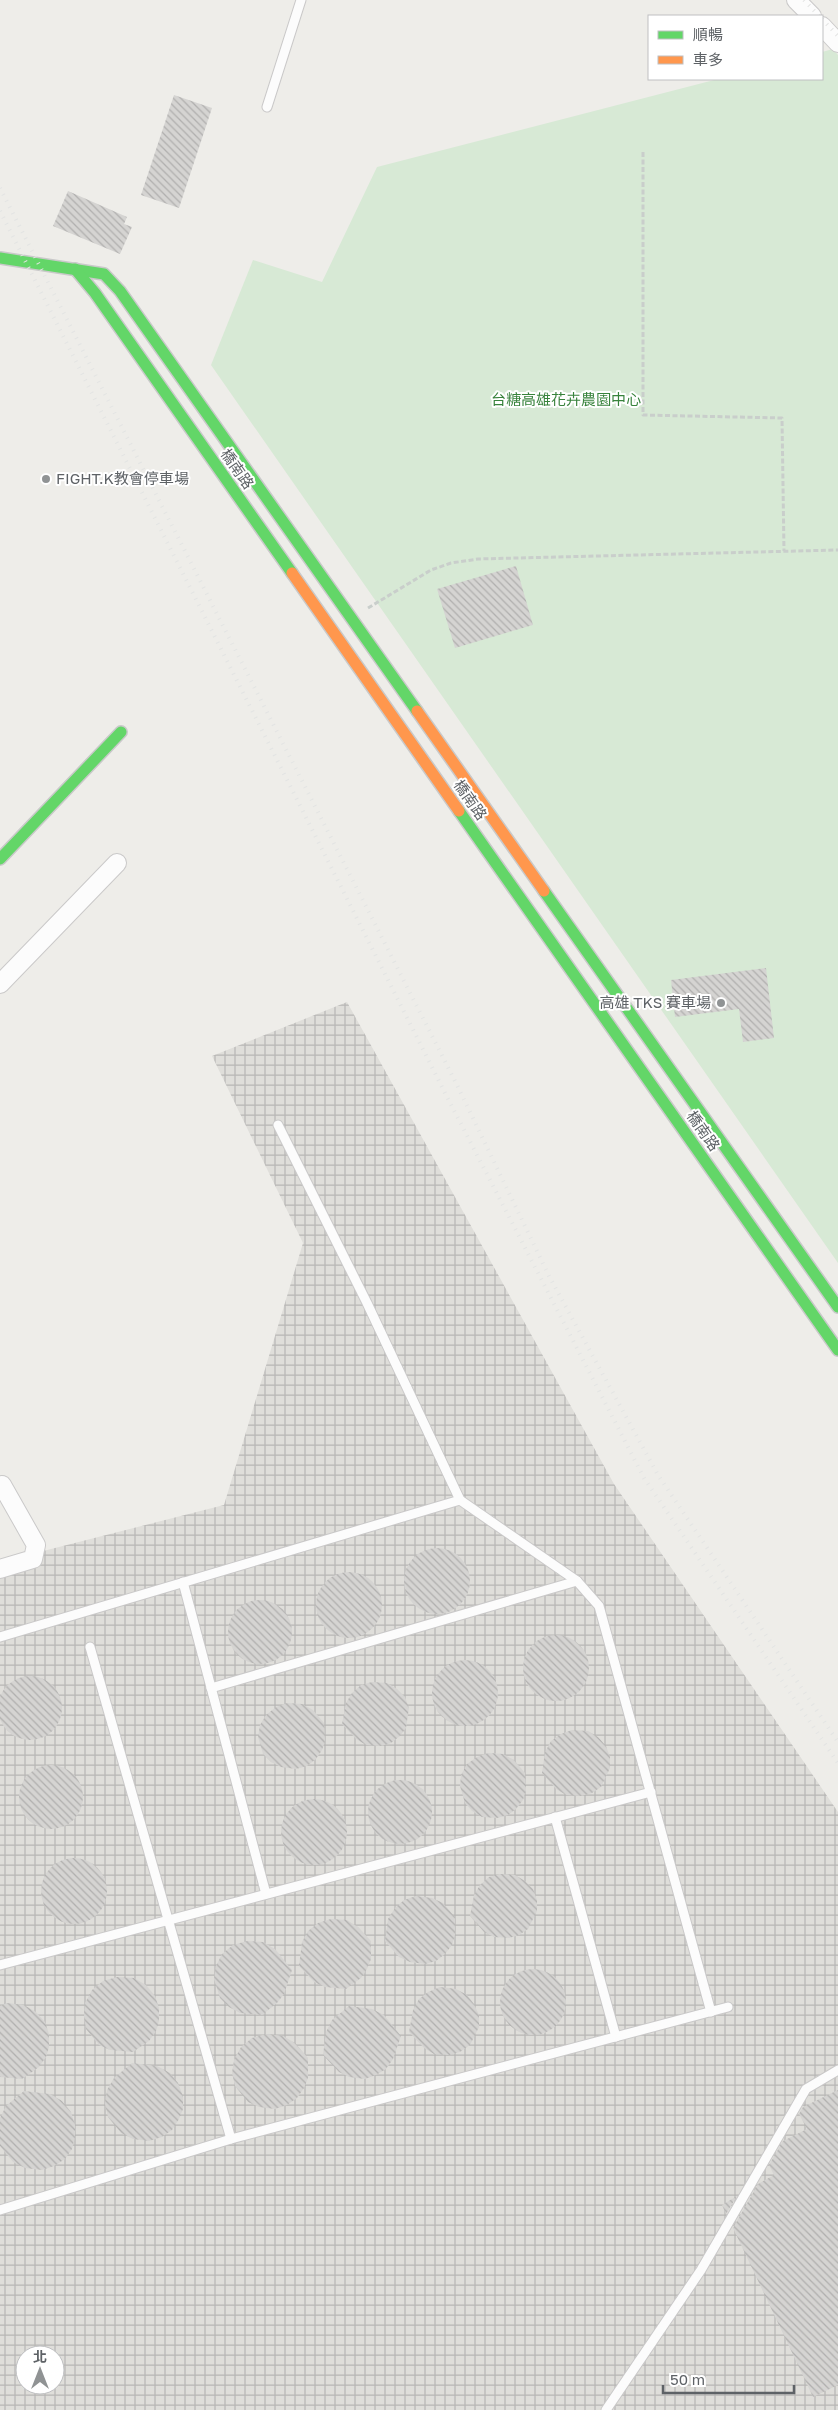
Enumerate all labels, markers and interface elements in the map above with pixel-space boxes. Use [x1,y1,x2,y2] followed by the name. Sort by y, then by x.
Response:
[648,15,823,80] legend
[693,25,723,43] text: 順暢
[693,50,723,68] text: 車多
[491,390,641,408] park label: 台糖高雄花卉農園中心
[218,445,258,492] street label: 橋南路
[56,469,189,487] place label: FIGHT.K教會停車場
[40,473,52,485] marker: FIGHT.K教會停車場
[451,776,491,823] street label: 橋南路
[600,993,711,1011] place label: 高雄 TKS 賽車場
[715,997,727,1009] marker: 高雄 TKS 賽車場
[684,1107,724,1154] street label: 橋南路
[15,2345,65,2395] north arrow
[33,2348,47,2365] text: 北
[663,2362,794,2394] scale bar
[670,2370,705,2388] text: 50 m

